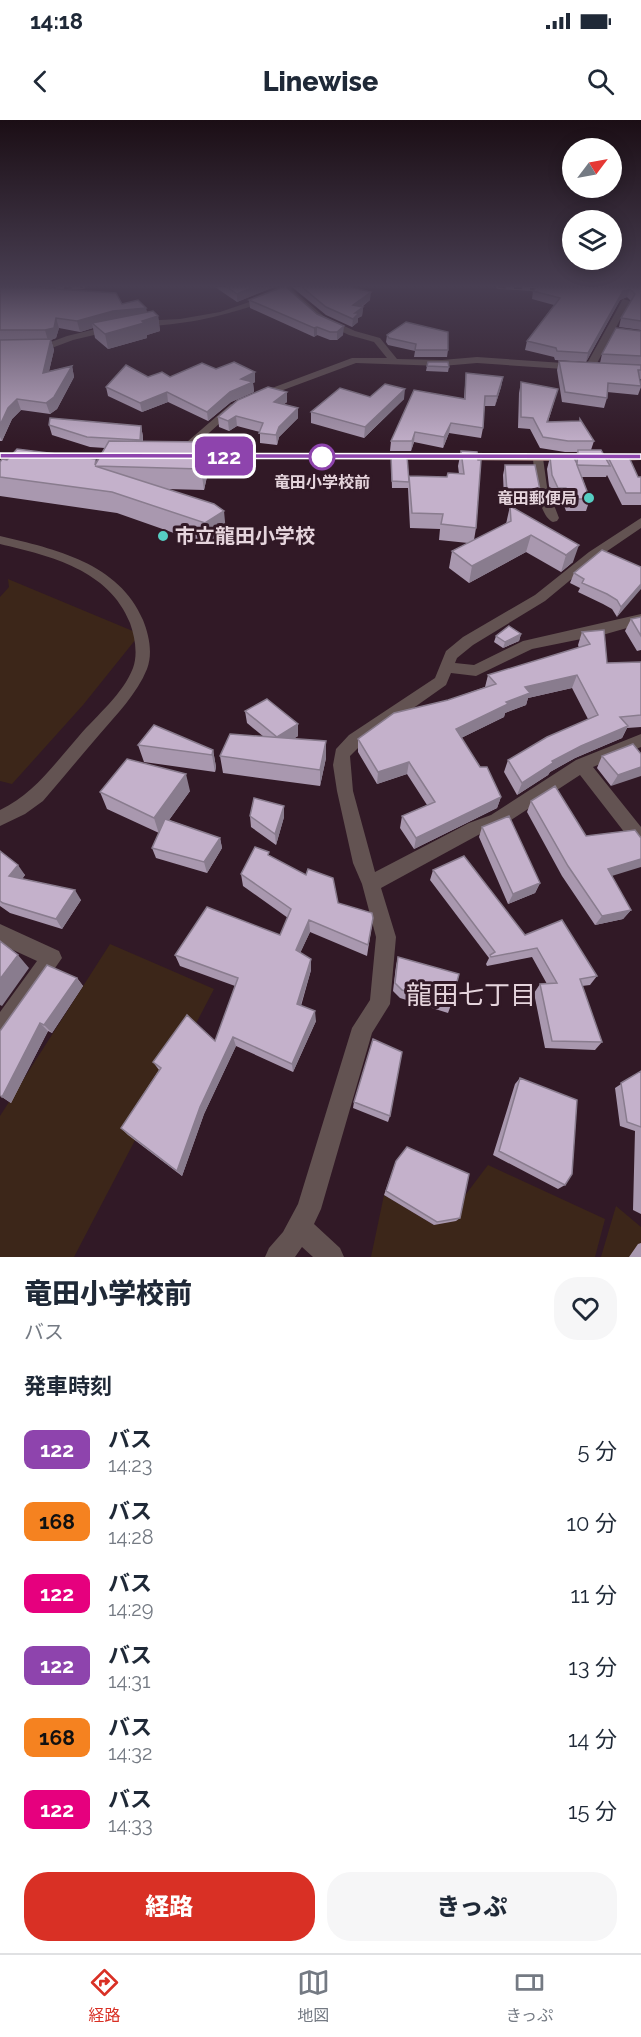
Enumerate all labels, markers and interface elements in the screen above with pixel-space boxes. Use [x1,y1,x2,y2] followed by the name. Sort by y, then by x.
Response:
[30,8,83,34] text: 14:18
[24,65,57,98] icon: back
[584,65,617,98] icon: search
[263,66,378,97] text: Linewise
[562,138,622,198] north arrow
[562,138,622,270] map controls
[562,210,622,270] button: layers
[190,436,258,476] line badge: 122
[207,444,241,469] text: 122
[309,444,335,470] marker: 竜田小学校前
[274,473,370,492] place label: 竜田小学校前
[497,489,577,508] place label: 竜田郵便局
[582,491,596,505] marker: 竜田郵便局
[175,524,315,548] place label: 市立龍田小学校
[156,529,170,543] marker: 市立龍田小学校
[406,980,536,1010] district label: 龍田七丁目
[24,1277,192,1310] text: 竜田小学校前
[554,1277,617,1340] button: heart
[24,1320,64,1344] text: バス
[24,1373,112,1399] text: 発車時刻
[108,1426,152,1452] text: バス
[40,1437,74,1462] text: 122
[577,1438,617,1464] text: 5 分
[108,1453,152,1477] text: 14:23
[108,1498,152,1524] text: バス
[39,1509,75,1534] text: 168
[567,1510,617,1536] text: 10 分
[108,1525,154,1549] text: 14:28
[108,1570,152,1596] text: バス
[40,1581,74,1606] text: 122
[571,1582,617,1608] text: 11 分
[108,1597,153,1621] text: 14:29
[108,1642,152,1668] text: バス
[40,1653,74,1678] text: 122
[568,1654,617,1680] text: 13 分
[108,1669,150,1693] text: 14:31
[108,1714,152,1740] text: バス
[39,1725,75,1750] text: 168
[568,1726,617,1752] text: 14 分
[108,1741,152,1765] text: 14:32
[108,1786,152,1812] text: バス
[40,1797,74,1822] text: 122
[568,1798,617,1824] text: 15 分
[108,1813,153,1837] text: 14:33
[24,1872,315,1941] button: 経路
[327,1872,617,1941] button: きっぷ
[88,1966,121,2026] tab: 経路
[297,1966,330,2026] tab: 地図
[506,1966,553,2026] tab: きっぷ

